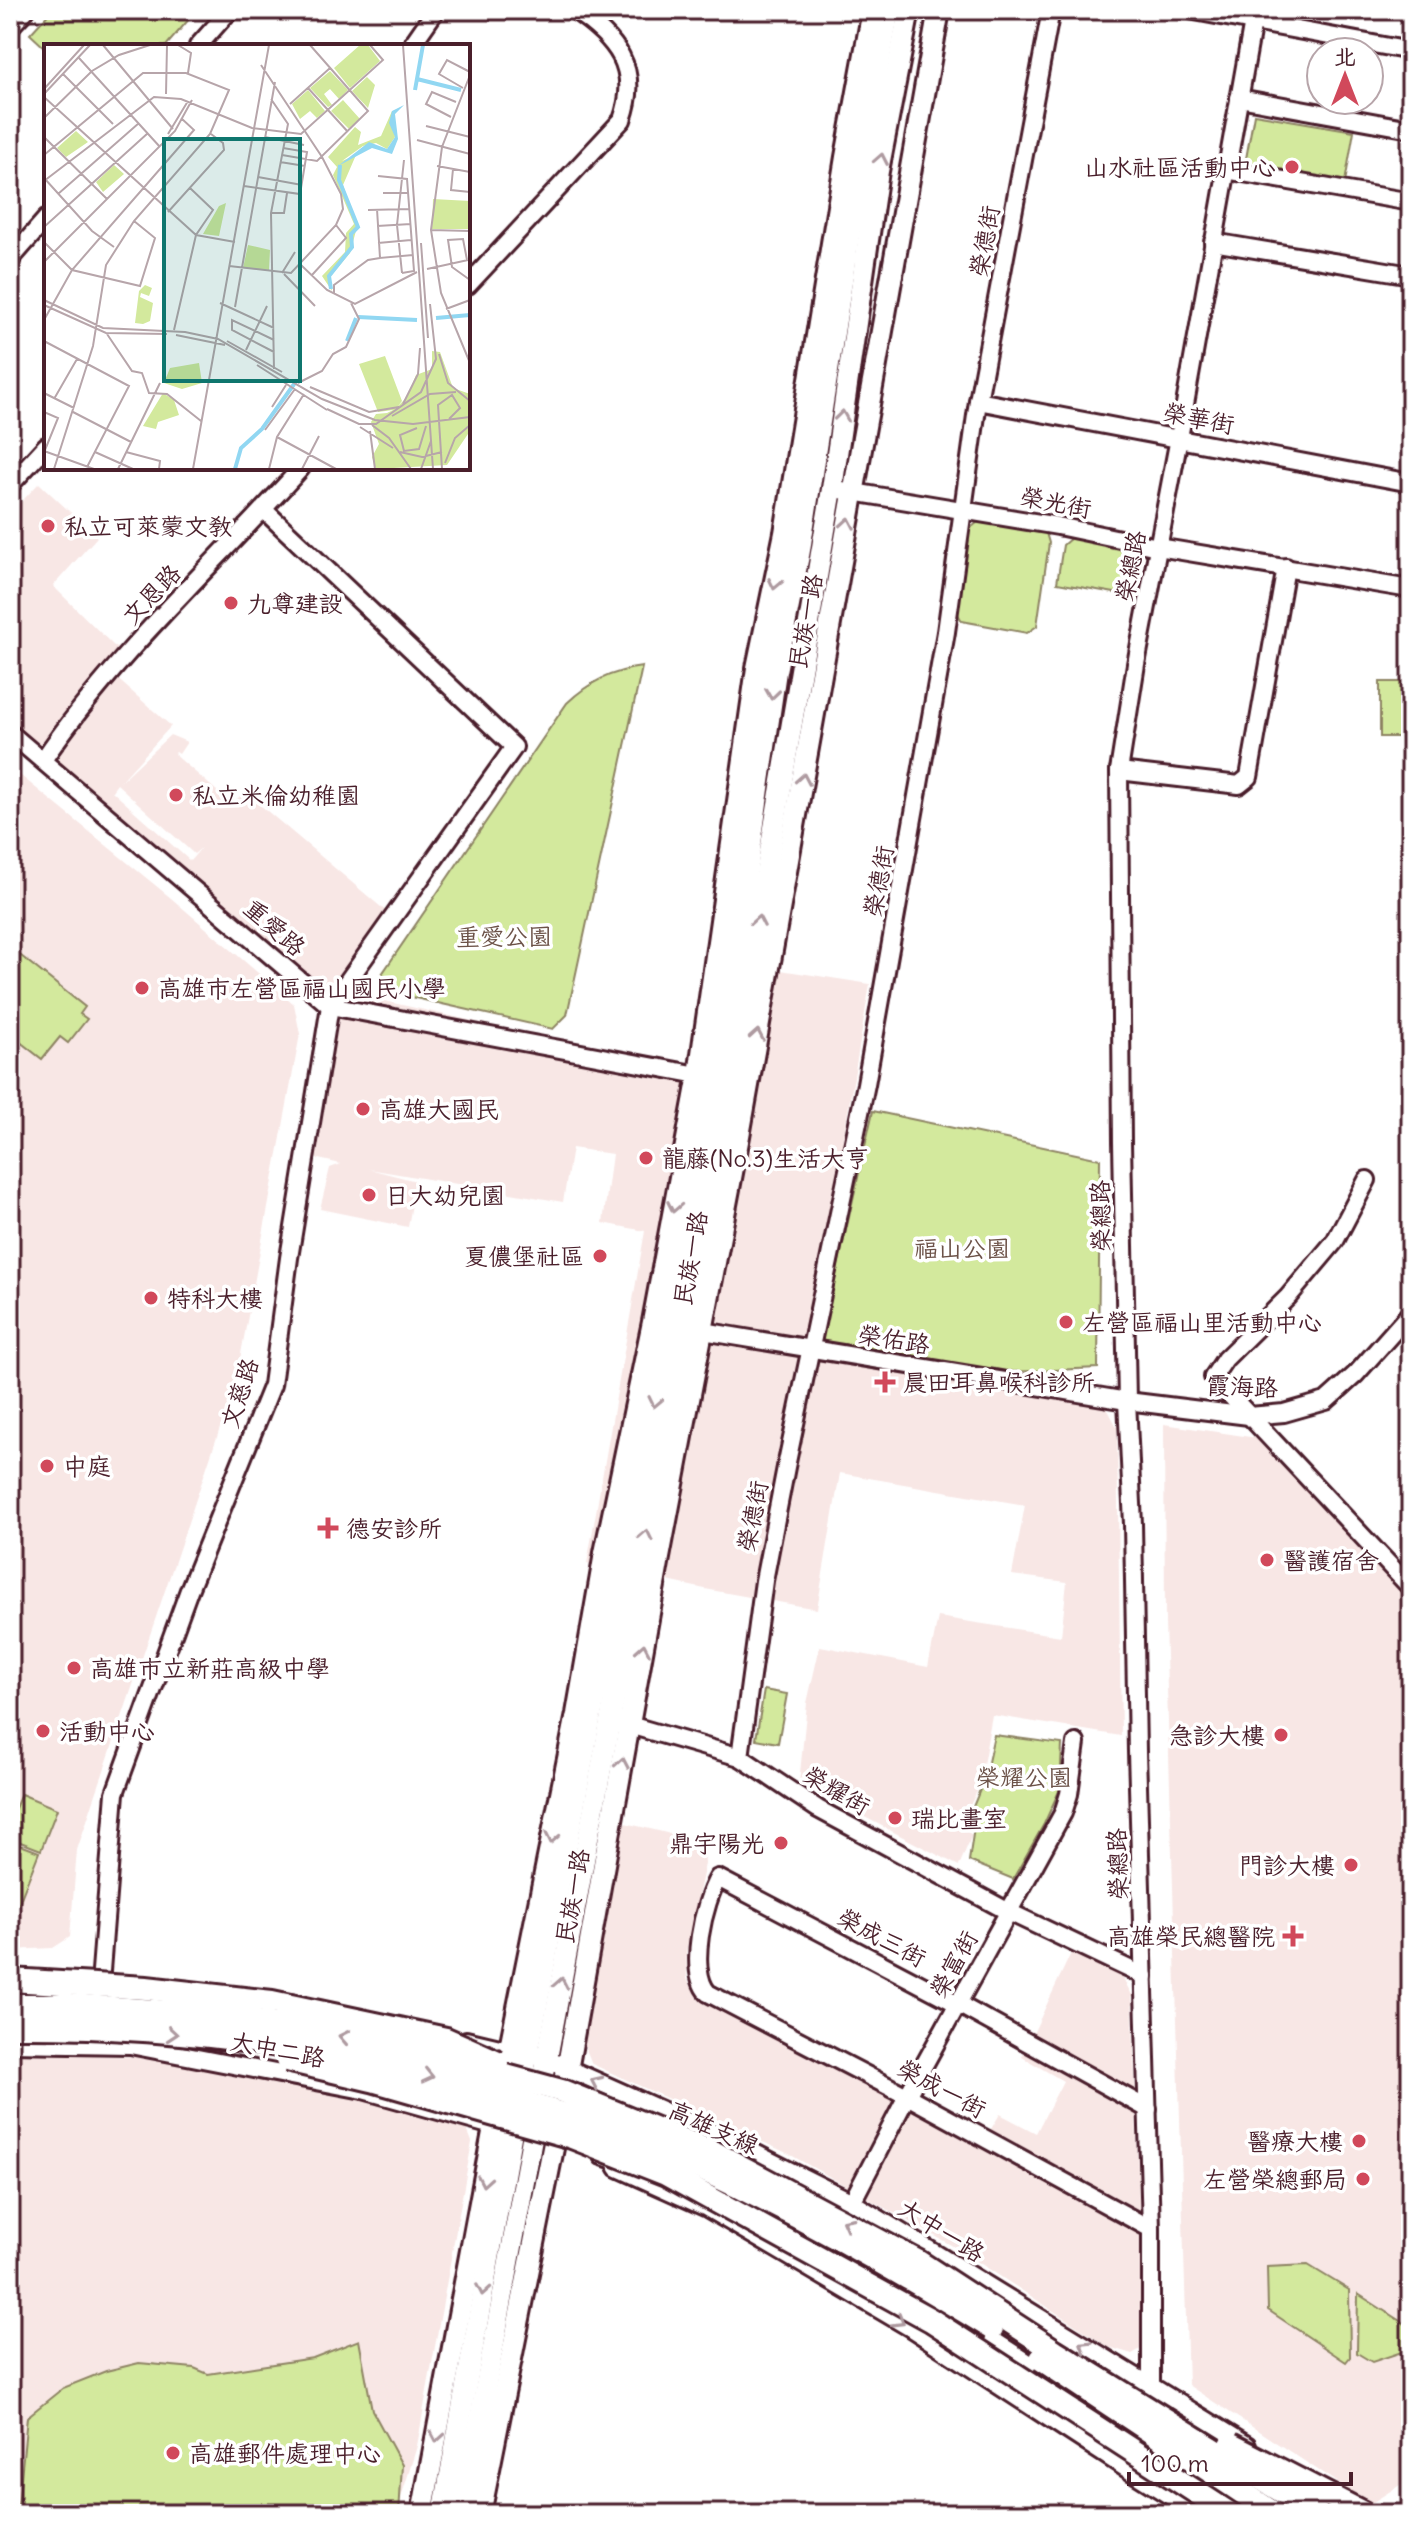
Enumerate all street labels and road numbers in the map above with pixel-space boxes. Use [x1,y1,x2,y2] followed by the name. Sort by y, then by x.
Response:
[963,203,1005,279] street label: 榮德街
[1161,396,1237,440] street label: 榮華街
[1018,480,1094,524] street label: 榮光街
[1108,528,1152,604] street label: 榮總路
[115,558,187,630] street label: 文恩路
[782,571,828,671] street label: 民族一路
[857,843,899,919] street label: 榮德街
[238,892,312,962] street label: 重愛路
[1084,1180,1116,1252] street label: 榮總路
[667,1208,713,1308] street label: 民族一路
[856,1319,932,1359] street label: 榮佑路
[214,1354,264,1432] street label: 文慈路
[1205,1370,1279,1402] street label: 霞海路
[730,1478,774,1554] street label: 榮德街
[798,1759,876,1821] street label: 榮耀街
[1101,1827,1133,1901] street label: 榮總路
[549,1846,595,1946] street label: 民族一路
[833,1901,931,1973] street label: 榮成三街
[922,1925,984,2003] street label: 榮富街
[228,2025,328,2073] street label: 大中二路
[893,2052,991,2124] street label: 榮成一街
[664,2094,764,2160] street label: 高雄支線
[893,2192,991,2268] street label: 大中一路

